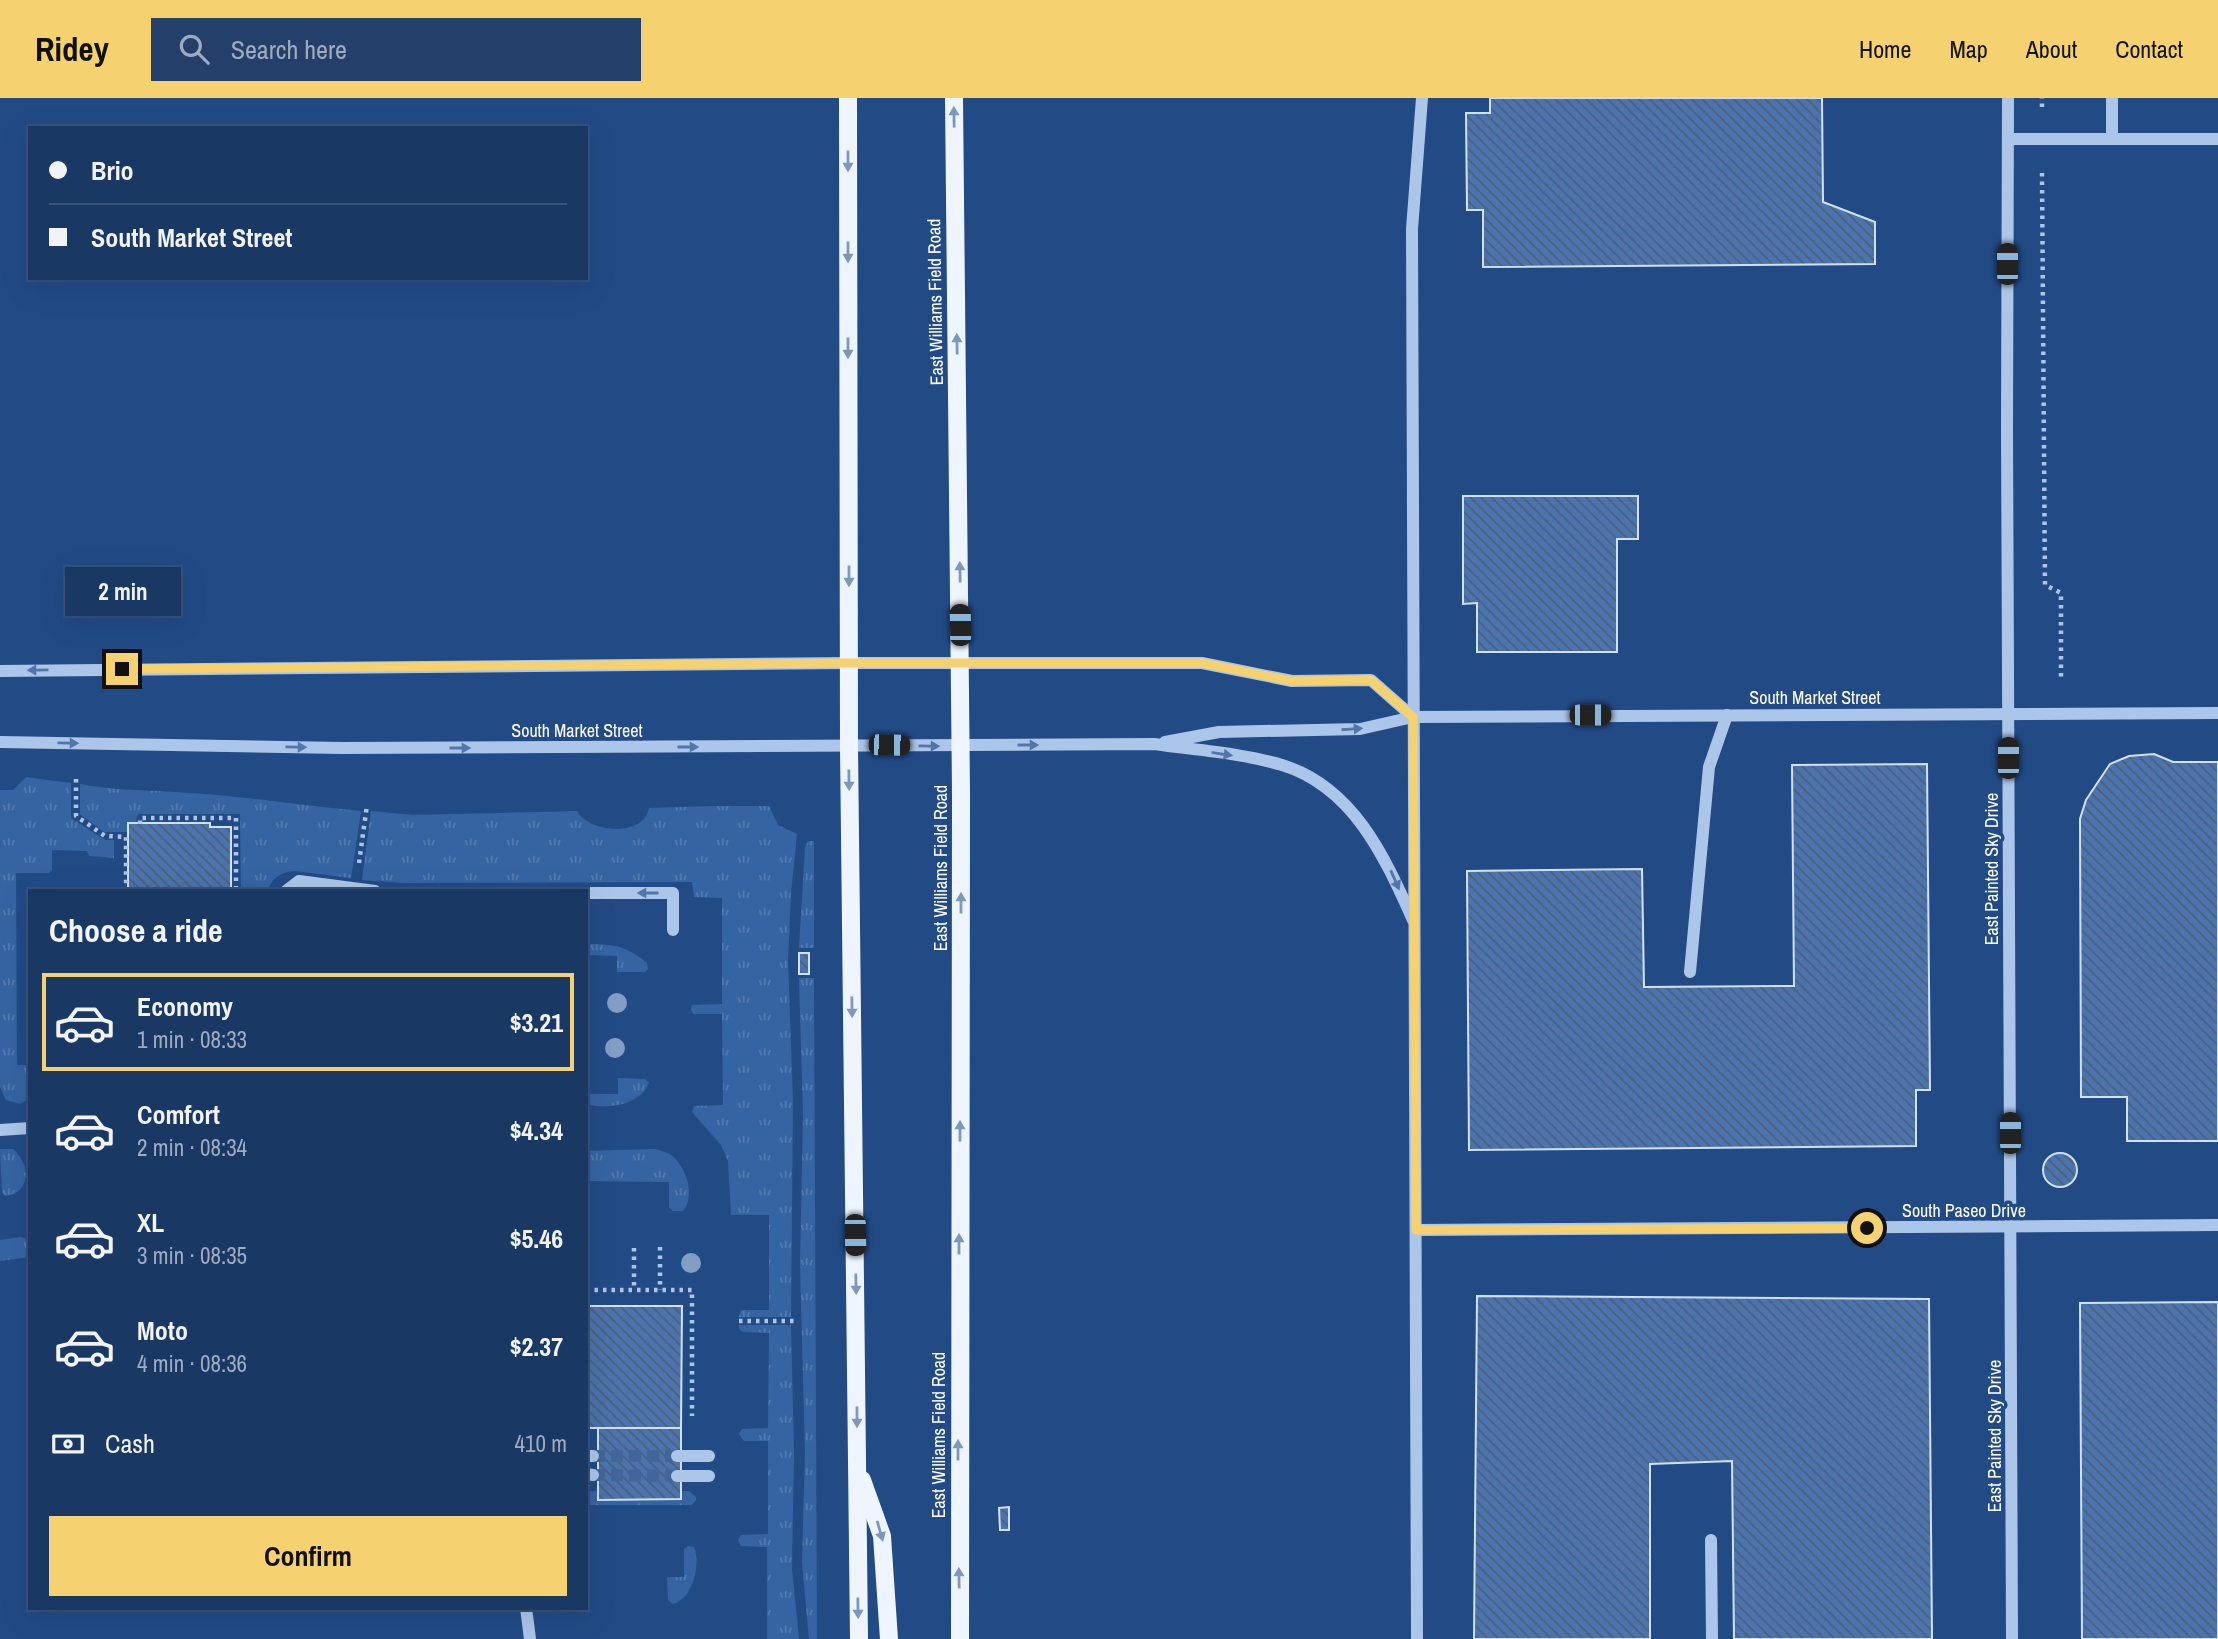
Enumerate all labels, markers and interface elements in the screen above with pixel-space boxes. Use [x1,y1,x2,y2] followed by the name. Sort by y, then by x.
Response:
[151,18,641,81] search box
[35,27,109,71] text: Ridey
[175,30,213,68] icon: search
[231,32,347,67] text: Search here
[1859,33,1911,65] text: Home
[1949,33,1988,65] text: Map
[2026,33,2077,65] text: About
[2115,33,2183,65] text: Contact
[948,105,960,127] one-way arrow
[842,151,854,173] one-way arrow
[91,153,134,188] text: Brio
[921,219,949,385] street label: East Williams Field Road
[91,220,292,255] text: South Market Street
[842,242,854,264] one-way arrow
[1997,243,2018,285] car
[951,333,963,355] one-way arrow
[842,337,854,359] one-way arrow
[954,560,965,582] one-way arrow
[843,565,855,587] one-way arrow
[64,568,180,616] callout: 2 min
[98,576,148,607] text: 2 min
[950,604,971,646] car
[106,653,138,685] route end
[26,664,48,676] one-way arrow
[1749,685,1881,710] street label: South Market Street
[1570,705,1612,726] car
[511,718,643,743] street label: South Market Street
[1341,723,1363,734] one-way arrow
[868,734,911,756] car
[57,737,79,749] one-way arrow
[1998,737,2019,779] car
[1018,739,1040,751] one-way arrow
[918,740,940,752] one-way arrow
[285,741,307,753] one-way arrow
[677,741,699,753] one-way arrow
[450,742,472,754] one-way arrow
[1211,749,1233,760] one-way arrow
[843,769,855,791] one-way arrow
[928,785,953,951] street label: East Williams Field Road
[1979,793,2004,945] street label: East Painted Sky Drive
[1390,870,1401,891] one-way arrow
[637,887,659,899] one-way arrow
[955,892,967,914] one-way arrow
[49,909,223,952] text: Choose a ride
[137,989,233,1024] text: Economy
[53,991,116,1054] icon: car
[846,997,858,1019] one-way arrow
[510,1005,563,1040] text: $3.21
[137,1024,247,1055] text: 1 min · 08:33
[137,1097,220,1132] text: Comfort
[53,1099,116,1162] icon: car
[2000,1112,2021,1154] car
[510,1113,563,1148] text: $4.34
[954,1120,966,1142] one-way arrow
[137,1132,247,1163] text: 2 min · 08:34
[1902,1198,2026,1223] street label: South Paseo Drive
[137,1205,164,1240] text: XL
[53,1207,116,1270] icon: car
[1851,1212,1883,1244] route start
[845,1214,866,1256] car
[510,1221,563,1256] text: $5.46
[953,1233,965,1255] one-way arrow
[137,1240,247,1271] text: 3 min · 08:35
[850,1273,861,1295] one-way arrow
[137,1313,188,1348] text: Moto
[53,1315,116,1378] icon: car
[510,1329,563,1364] text: $2.37
[137,1348,247,1379] text: 4 min · 08:36
[926,1352,951,1518] street label: East Williams Field Road
[1982,1360,2007,1512] street label: East Painted Sky Drive
[851,1407,863,1429] one-way arrow
[49,1425,87,1463] icon: cash
[105,1426,155,1461] text: Cash
[515,1428,567,1459] text: 410 m
[953,1438,964,1460] one-way arrow
[49,1516,567,1596] button: Confirm
[875,1520,885,1541] one-way arrow
[953,1567,965,1589] one-way arrow
[852,1598,864,1620] one-way arrow

